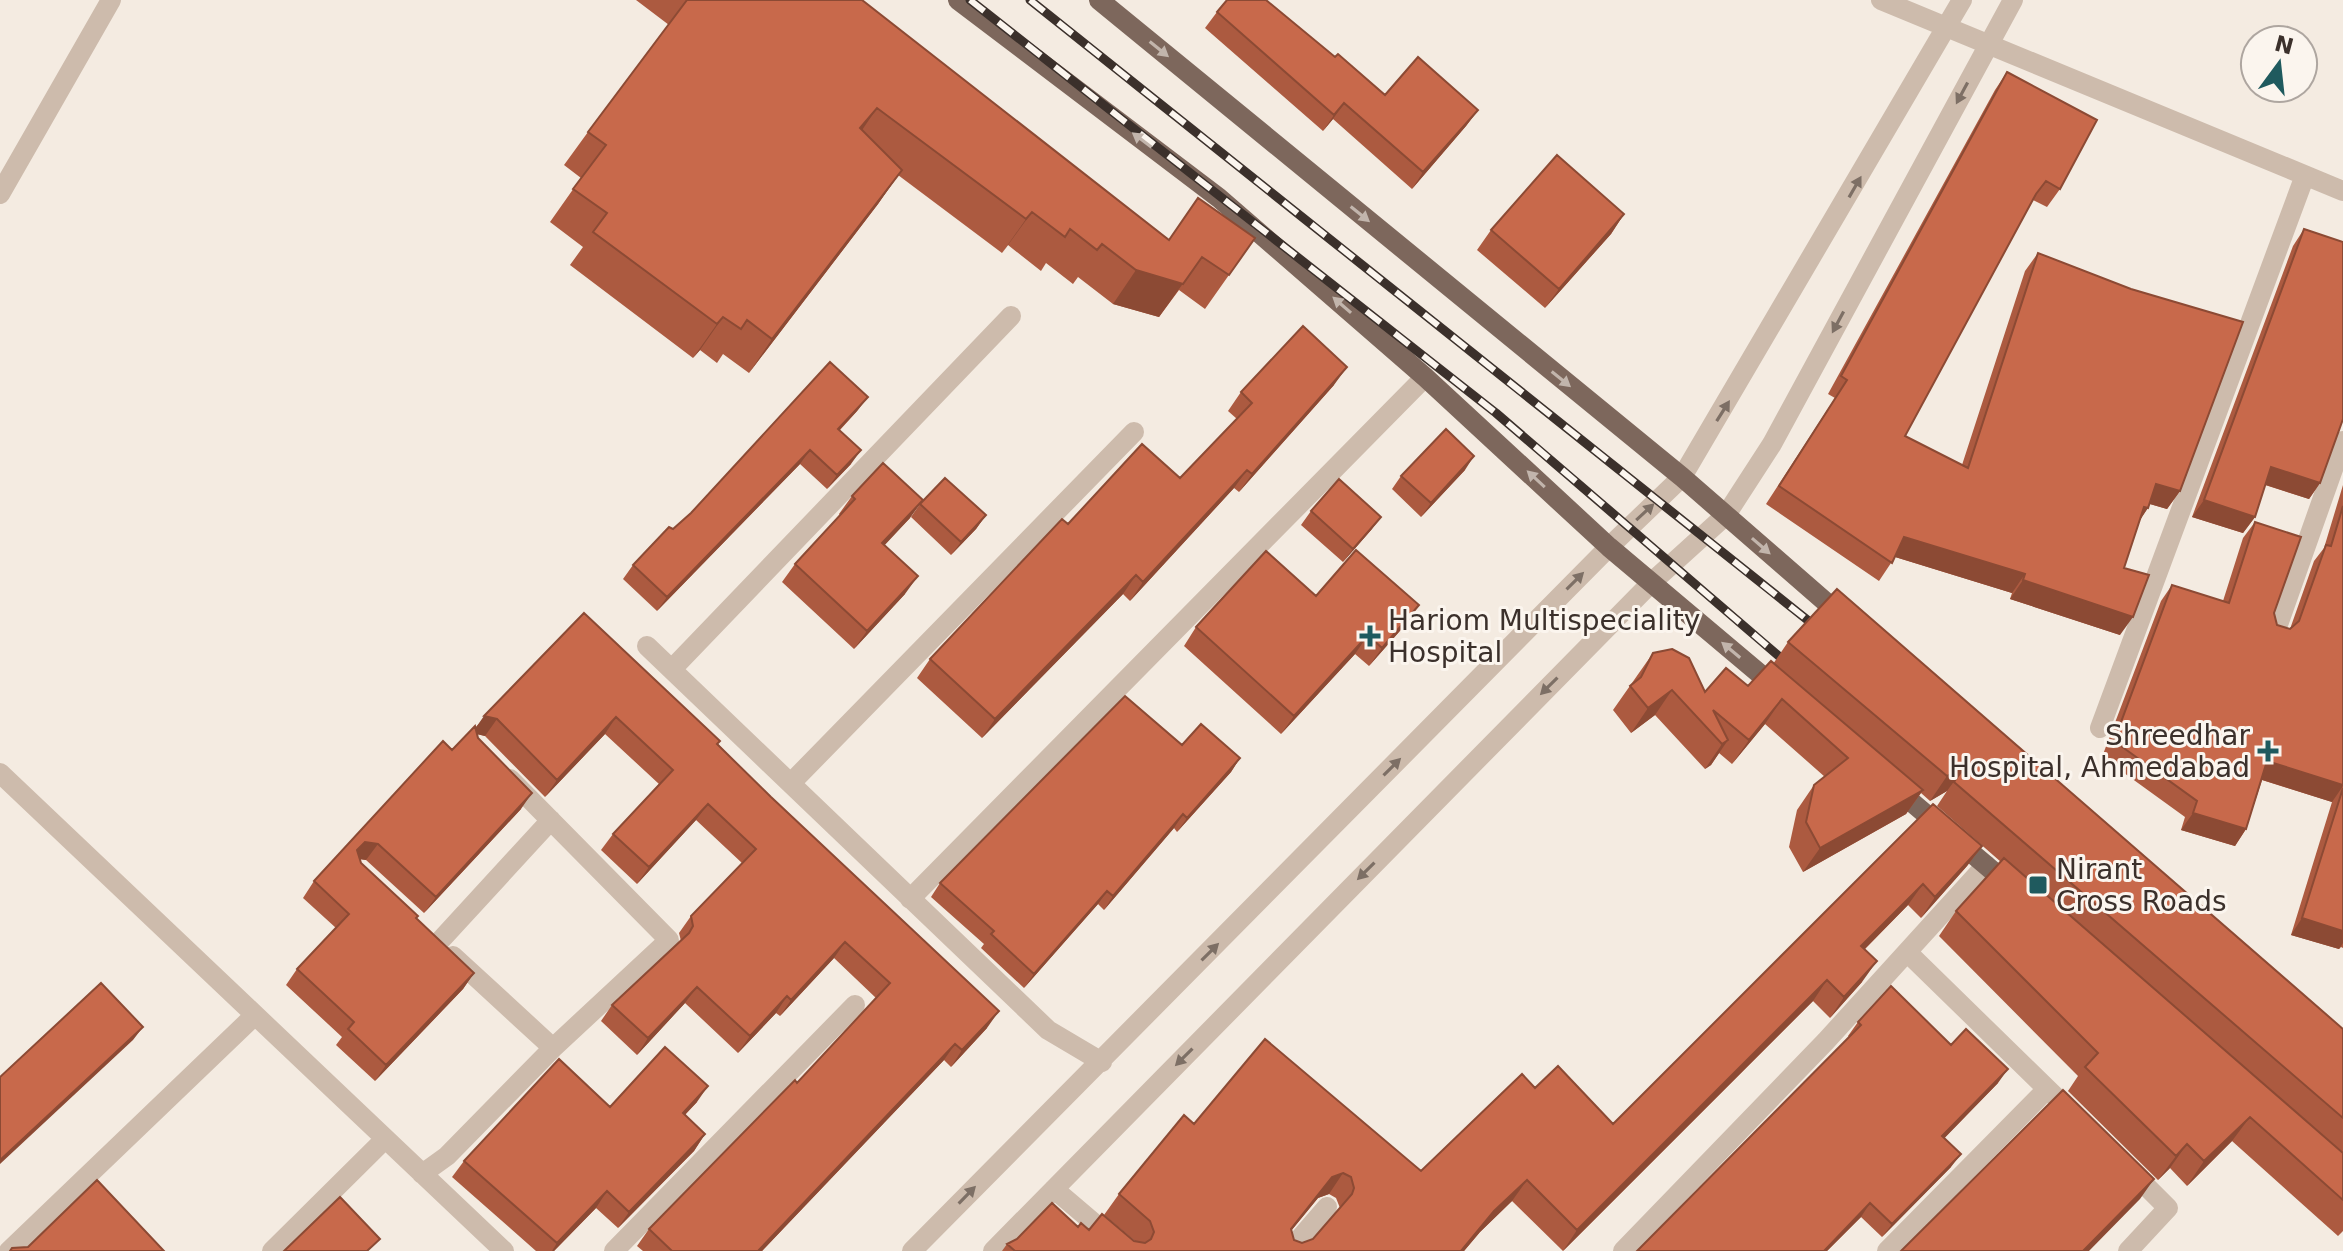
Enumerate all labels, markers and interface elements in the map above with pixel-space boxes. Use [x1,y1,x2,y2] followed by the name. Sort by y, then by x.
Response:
[2239,24,2319,104] north arrow
[2272,31,2296,60] text: N
[1149,41,1169,57] one-way arrow
[1956,82,1970,104] one-way arrow
[1132,132,1153,148] one-way arrow
[1848,176,1862,198] one-way arrow
[1350,205,1370,222] one-way arrow
[1333,297,1352,315] one-way arrow
[1832,310,1845,333] one-way arrow
[1551,370,1571,387] one-way arrow
[1715,400,1729,422] one-way arrow
[1526,471,1545,489] one-way arrow
[1635,503,1654,522] one-way arrow
[1750,537,1770,554] one-way arrow
[1565,572,1584,591] one-way arrow
[1388,604,1700,669] place label: Hariom Multispeciality Hospital
[1359,625,1381,647] marker: Hariom Multispeciality Hospital
[1722,642,1742,659] one-way arrow
[1540,676,1558,695] one-way arrow
[1949,719,2250,784] place label: Shreedhar Hospital, Ahmedabad
[2257,740,2279,762] marker: Shreedhar Hospital, Ahmedabad
[1383,758,1401,777] one-way arrow
[2056,853,2227,918] place label: Nirant Cross Roads
[1357,861,1376,880] one-way arrow
[2027,874,2049,896] marker: Nirant Cross Roads
[1200,943,1219,962] one-way arrow
[1175,1047,1194,1066] one-way arrow
[957,1186,975,1205] one-way arrow

